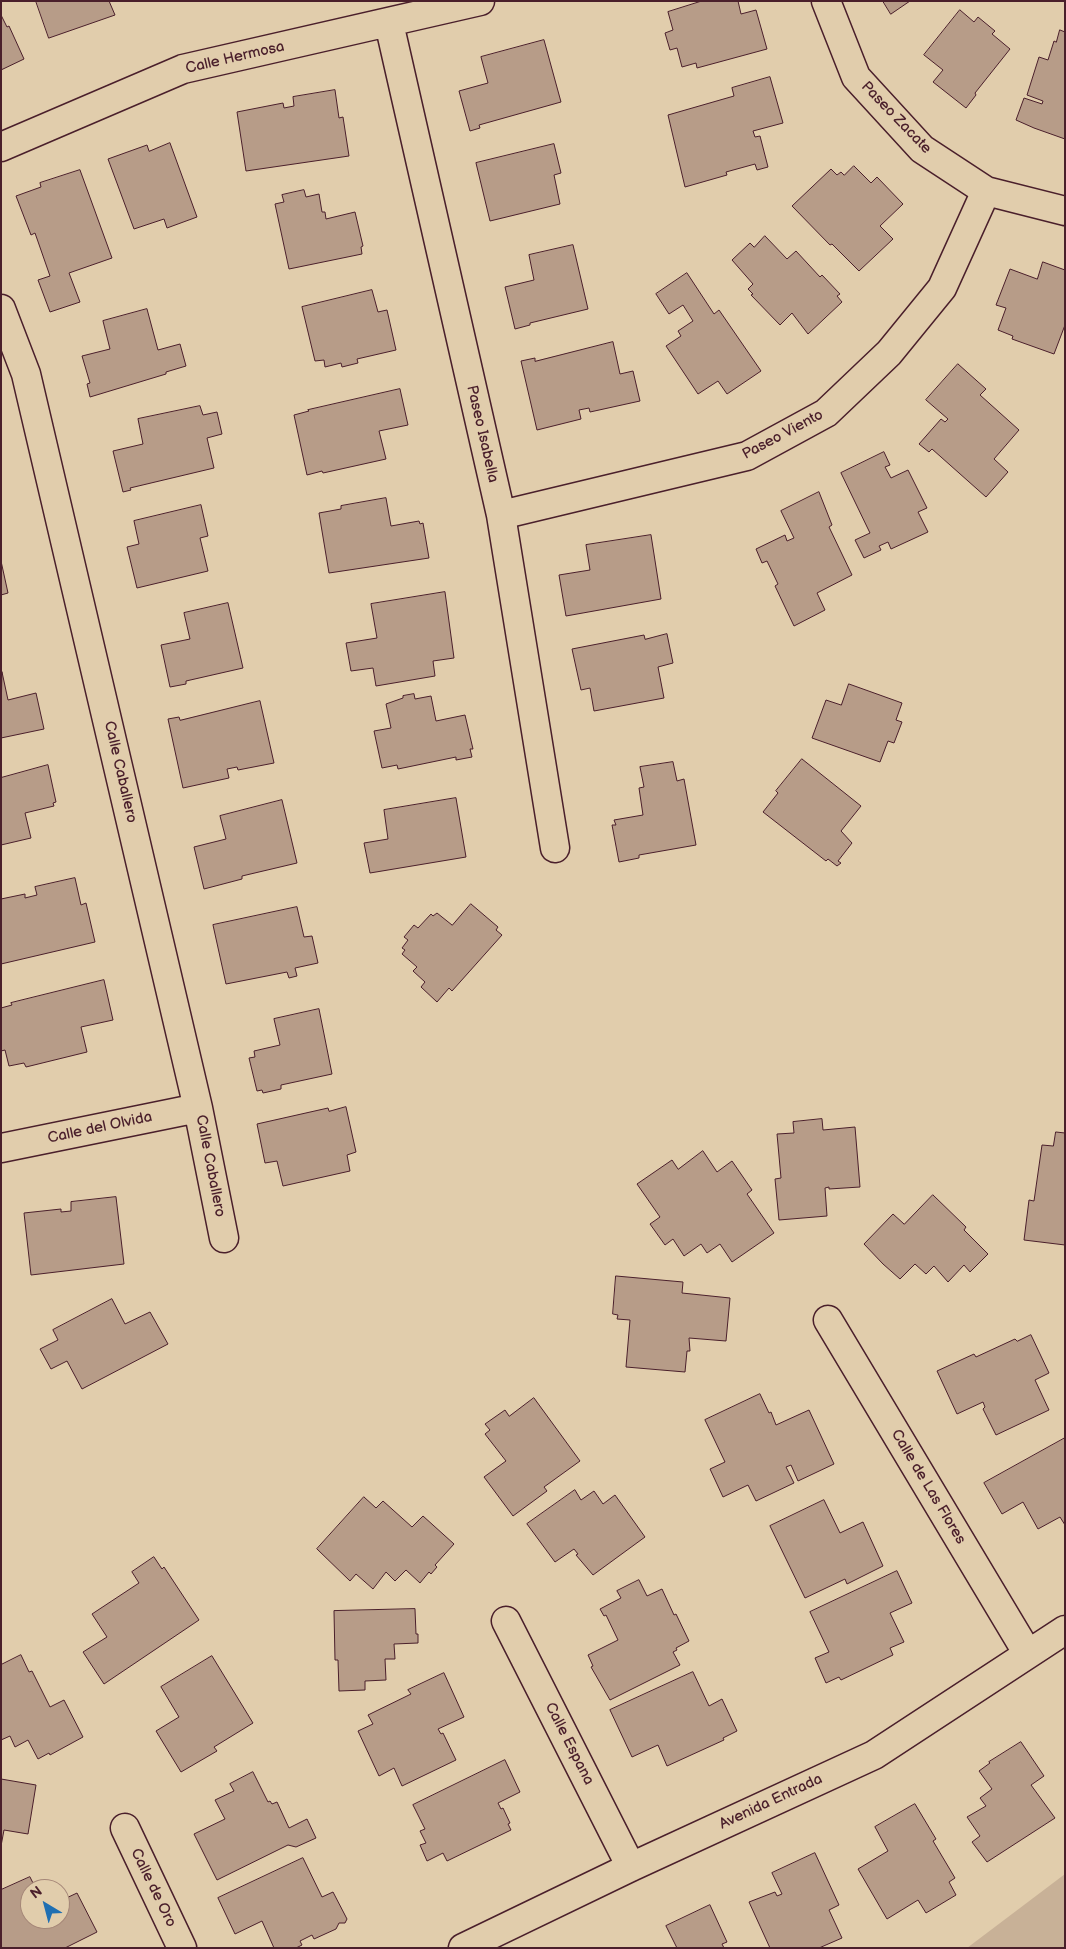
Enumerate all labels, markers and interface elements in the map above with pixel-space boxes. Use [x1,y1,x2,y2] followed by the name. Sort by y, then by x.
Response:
[184,38,286,78] street label: Calle Hermosa
[857,78,935,158] street label: Paseo Zacate
[462,384,502,484] street label: Paseo Isabella
[739,406,827,464] street label: Paseo Viento
[100,719,140,825] street label: Calle Caballero
[46,1108,154,1148] street label: Calle del Olvida
[191,1113,229,1219] street label: Calle Caballero
[887,1426,969,1548] street label: Calle de Las Flores
[541,1700,597,1788] street label: Calle Espana
[717,1770,825,1834] street label: Avenida Entrada
[126,1846,180,1930] street label: Calle de Oro
[20,1879,70,1929] north arrow
[27,1882,46,1902] text: N

